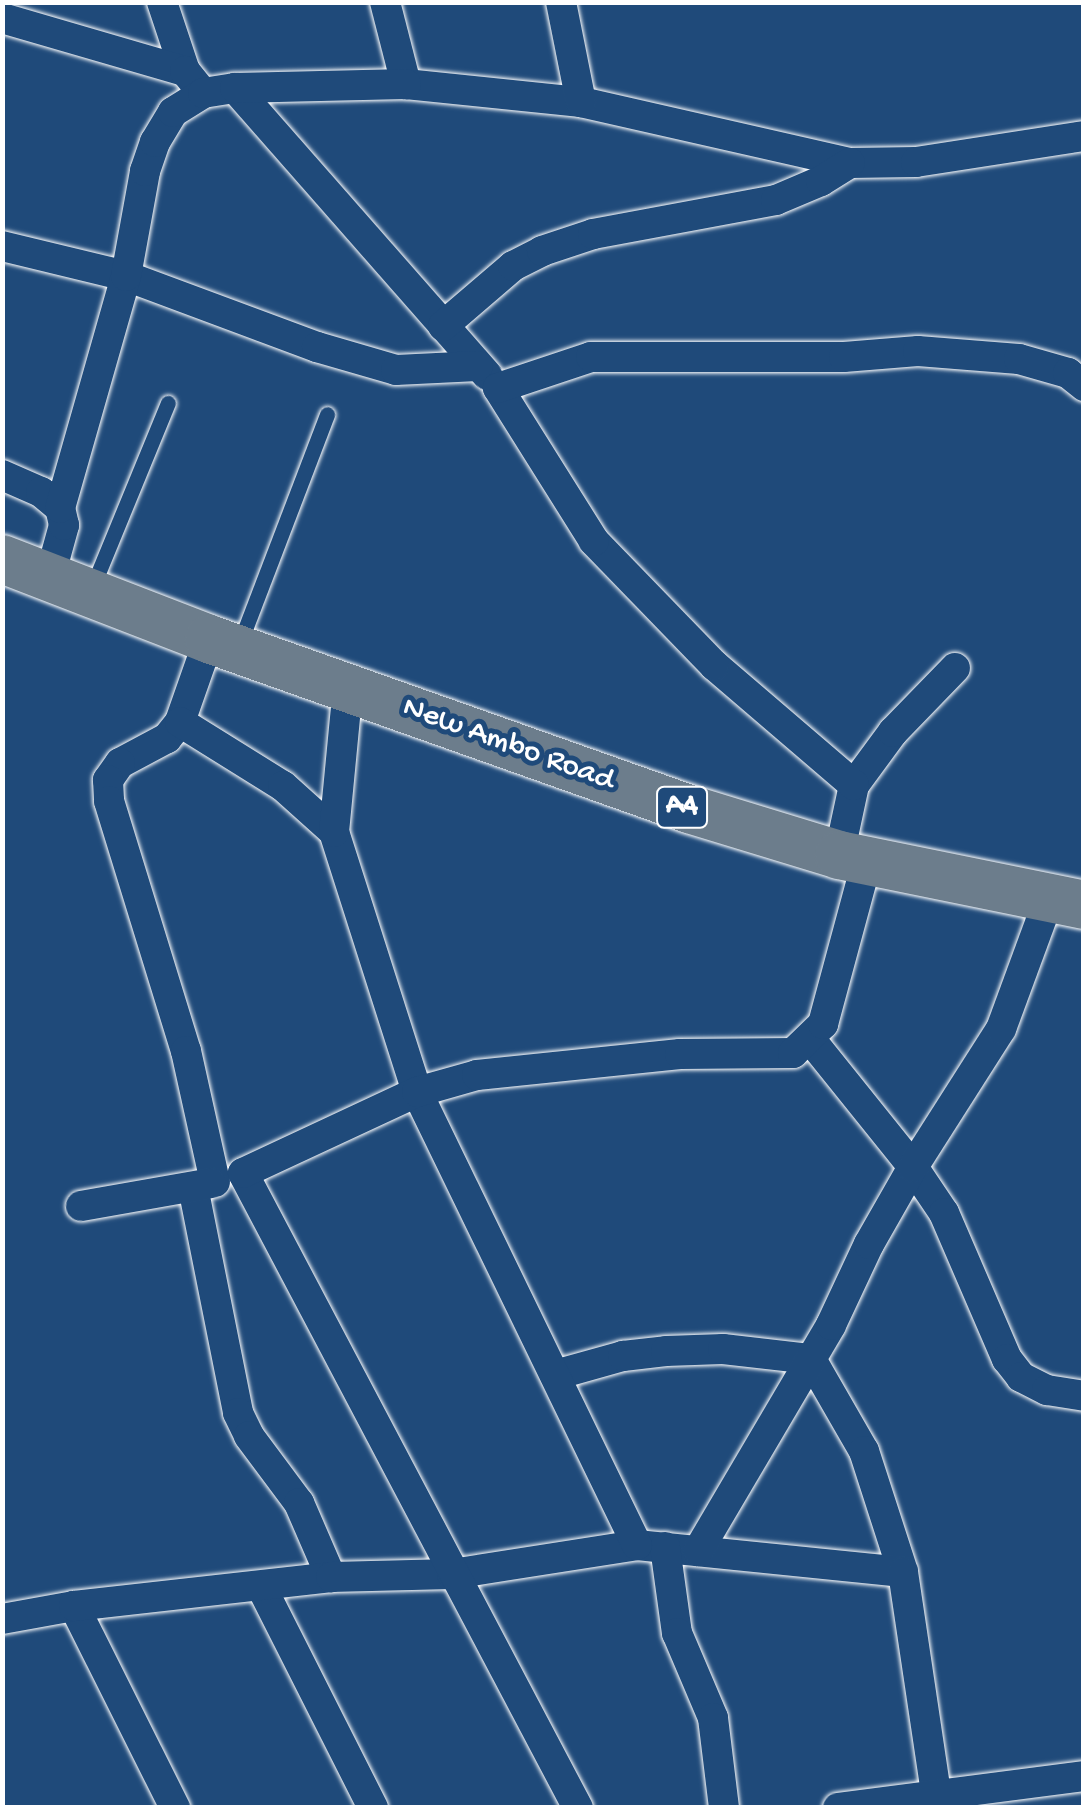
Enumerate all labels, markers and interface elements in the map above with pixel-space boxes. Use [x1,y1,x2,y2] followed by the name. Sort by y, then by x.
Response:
[397,689,619,801] street label: New Ambo Road
[654,782,710,832] road number: A4

